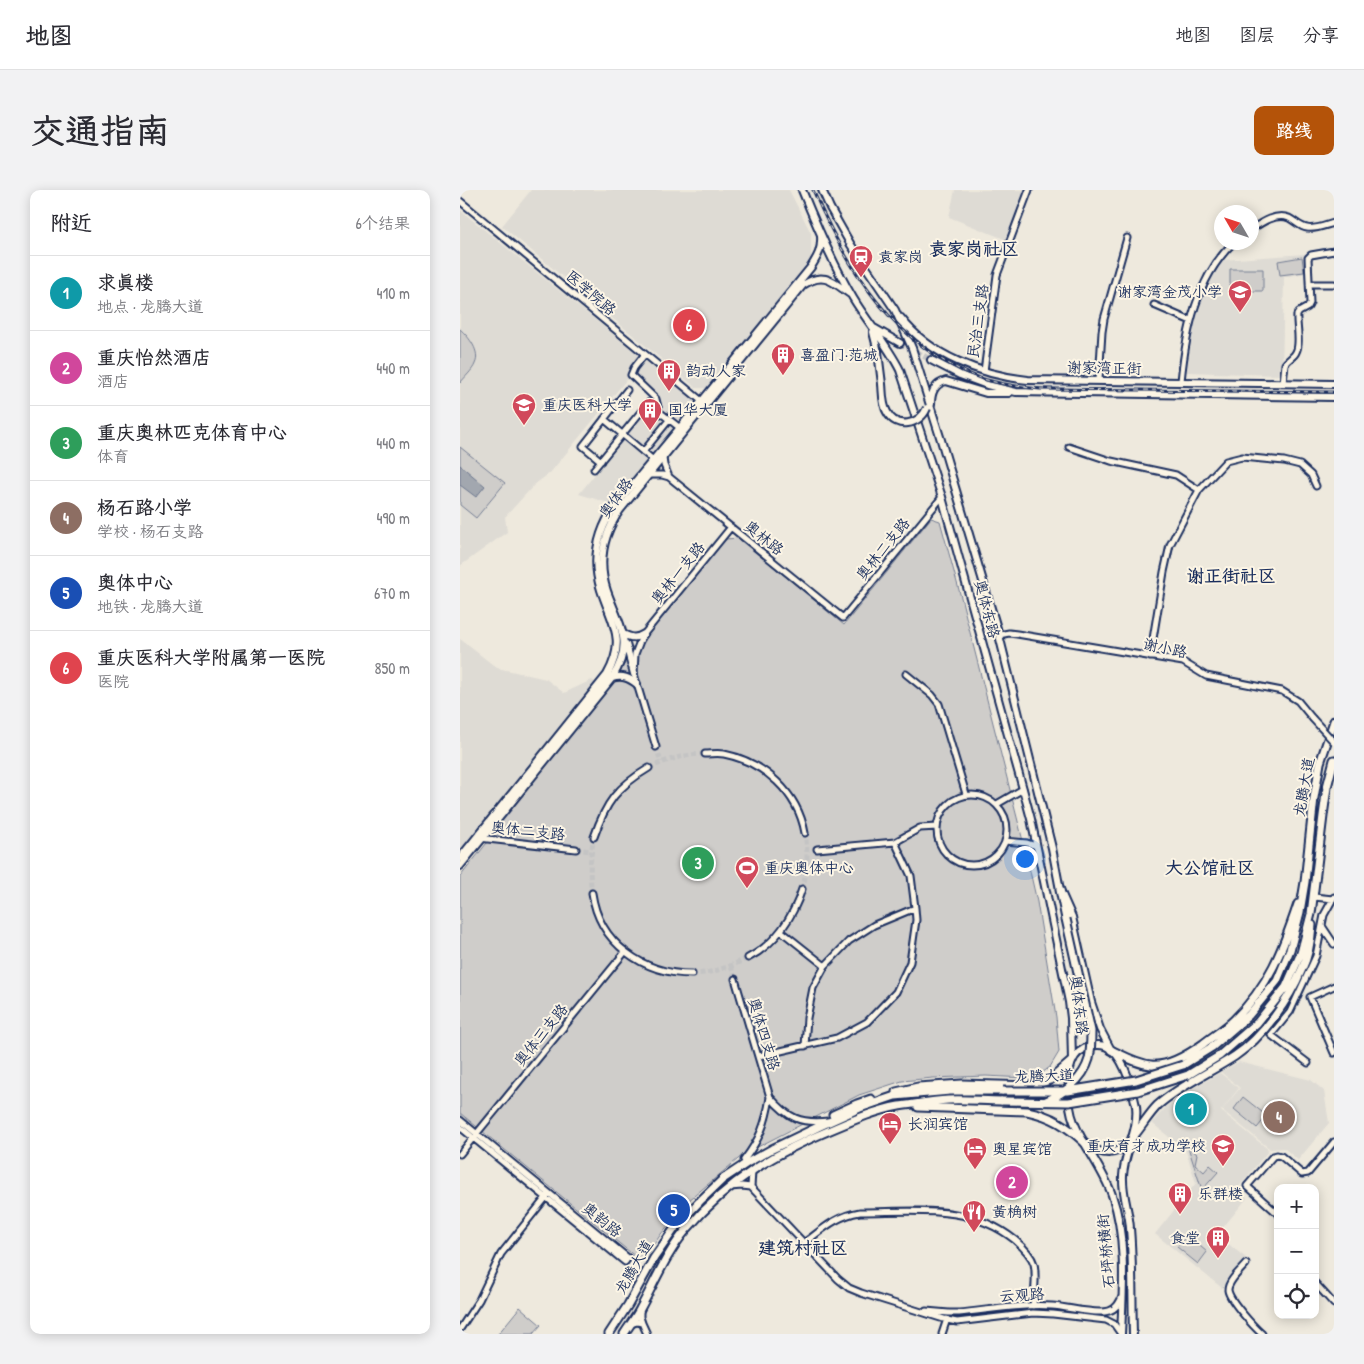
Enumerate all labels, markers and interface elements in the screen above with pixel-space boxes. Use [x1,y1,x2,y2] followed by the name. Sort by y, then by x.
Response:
[25,19,73,51] text: 地图
[1175,22,1211,47] text: 地图
[1239,22,1275,47] text: 图层
[1303,22,1339,47] text: 分享
[1254,106,1334,155] button: 路线
[30,107,170,154] text: 交通指南
[1214,205,1259,250] north arrow
[50,208,92,237] text: 附近
[356,212,410,234] text: 6个结果
[929,236,1019,261] district label: 袁家岗社区
[848,244,874,278] station icon: 袁家岗
[878,246,923,267] place label: 袁家岗
[562,265,621,320] street label: 医学院路
[97,269,154,295] text: 求真楼
[1227,279,1253,313] school or university icon: 谢家湾金茂小学
[1117,281,1222,302] place label: 谢家湾金茂小学
[63,282,69,304] text: 1
[376,282,410,304] text: 410 m
[962,282,993,360] street label: 民治三支路
[97,295,204,317] text: 地点 · 龙腾大道
[673,306,705,344] pin: 6
[770,342,796,376] building icon: 喜盈门·范城
[97,344,211,370] text: 重庆怡然酒店
[800,344,878,365] place label: 喜盈门·范城
[1066,356,1142,379] street label: 谢家湾正街
[62,357,70,379] text: 2
[376,357,410,379] text: 440 m
[656,358,682,392] building icon: 韵动人家
[686,360,746,381] place label: 韵动人家
[97,370,129,392] text: 酒店
[511,392,537,426] school or university icon: 重庆医科大学
[542,394,632,415] place label: 重庆医科大学
[637,397,663,431] building icon: 国华大厦
[668,399,728,420] place label: 国华大厦
[97,419,287,445] text: 重庆奥林匹克体育中心
[62,432,70,454] text: 3
[376,432,410,454] text: 440 m
[97,445,129,467] text: 体育
[594,473,637,522] street label: 奥体路
[97,494,192,520] text: 杨石路小学
[63,507,69,529] text: 4
[376,507,410,529] text: 490 m
[851,513,914,584] street label: 奥林二支路
[740,515,788,560] street label: 奥林路
[97,520,204,542] text: 学校 · 杨石支路
[646,537,709,608] street label: 奥林一支路
[1186,563,1276,588] district label: 谢正街社区
[97,569,173,595] text: 奥体中心
[970,577,1005,641] street label: 奥体东路
[63,582,69,604] text: 5
[374,582,410,604] text: 670 m
[97,595,204,617] text: 地铁 · 龙腾大道
[1141,633,1189,662] street label: 谢小路
[97,644,325,670] text: 重庆医科大学附属第一医院
[63,657,69,679] text: 6
[375,657,410,679] text: 850 m
[97,670,129,692] text: 医院
[1288,756,1319,818] street label: 龙腾大道
[490,816,566,845] street label: 奥体二支路
[682,844,714,882] pin: 3
[1012,846,1038,872] your location
[734,855,760,889] sports icon: 重庆奥体中心
[1165,855,1255,880] district label: 大公馆社区
[764,857,854,878] place label: 重庆奥体中心
[1065,974,1094,1036] street label: 奥体东路
[743,995,785,1073] street label: 奥体四支路
[509,999,572,1070] street label: 奥体三支路
[1014,1064,1074,1087] street label: 龙腾大道
[1175,1090,1207,1128] pin: 1
[1263,1098,1295,1136] pin: 4
[877,1111,903,1145] hotel icon: 长润宾馆
[908,1113,968,1134] place label: 长润宾馆
[1210,1133,1236,1167] school or university icon: 重庆育才成功学校
[1086,1135,1206,1156] place label: 重庆育才成功学校
[962,1136,988,1170] hotel icon: 奥星宾馆
[992,1138,1052,1159] place label: 奥星宾馆
[996,1163,1028,1201] pin: 2
[1167,1181,1193,1215] building icon: 乐群楼
[1198,1183,1243,1204] place label: 乐群楼
[1274,1184,1319,1319] map controls
[1274,1184,1319,1229] button: +
[658,1191,690,1229] pin: 5
[578,1197,626,1242] street label: 奥韵路
[961,1199,987,1233] restaurant icon: 黄桷树
[992,1201,1037,1222] place label: 黄桷树
[1092,1213,1119,1289] street label: 石坪桥横街
[1205,1225,1231,1259] building icon: 食堂
[1170,1227,1200,1248] place label: 食堂
[1274,1229,1319,1274] button: −
[758,1235,848,1260] district label: 建筑村社区
[609,1236,658,1298] street label: 龙腾大道
[1274,1274,1319,1319] button: locate
[999,1283,1045,1306] street label: 云观路

